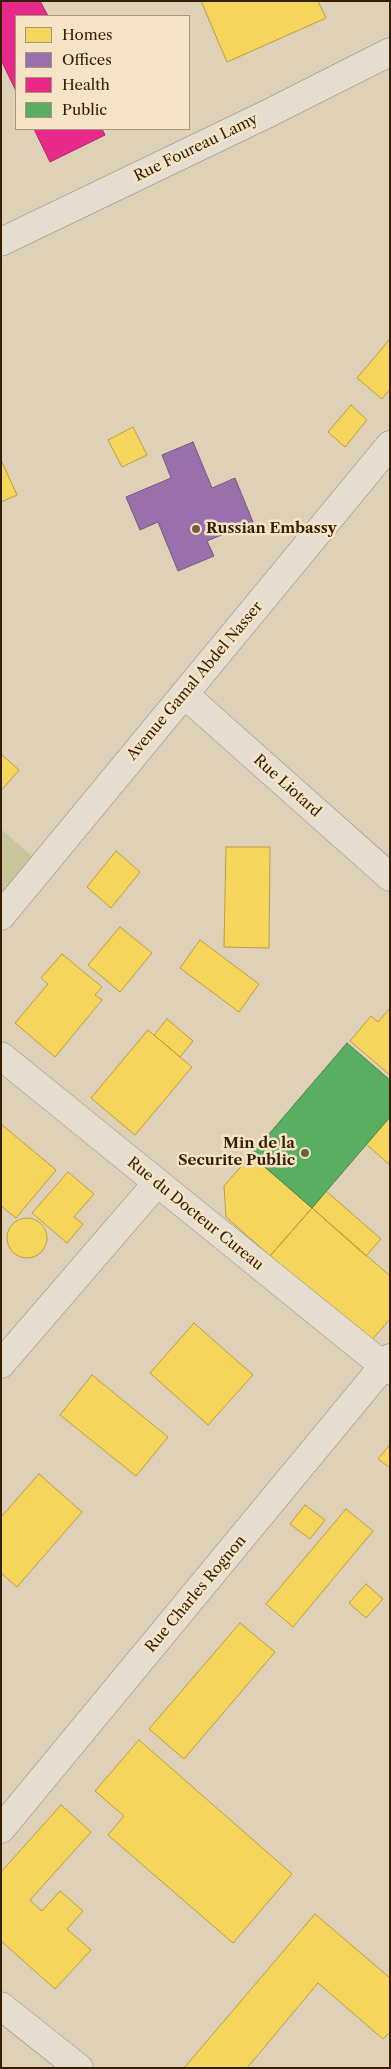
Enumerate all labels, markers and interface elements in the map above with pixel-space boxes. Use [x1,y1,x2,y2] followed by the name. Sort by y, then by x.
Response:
[15,15,190,130] legend
[62,25,113,44] text: Homes
[62,50,112,69] text: Offices
[62,75,110,94] text: Health
[62,100,107,119] text: Public
[131,110,261,186] street label: Rue Foureau Lamy
[206,520,337,538] place label: Russian Embassy
[190,523,202,535] marker: Russian Embassy
[123,598,267,764] street label: Avenue Gamal Abdel Nasser
[250,751,324,821] street label: Rue Liotard
[178,1135,295,1170] place label: Min de la Securite Public
[299,1147,311,1159] marker: Min de la Securite Public
[123,1154,267,1274] street label: Rue du Docteur Cureau
[142,1532,250,1656] street label: Rue Charles Rognon

